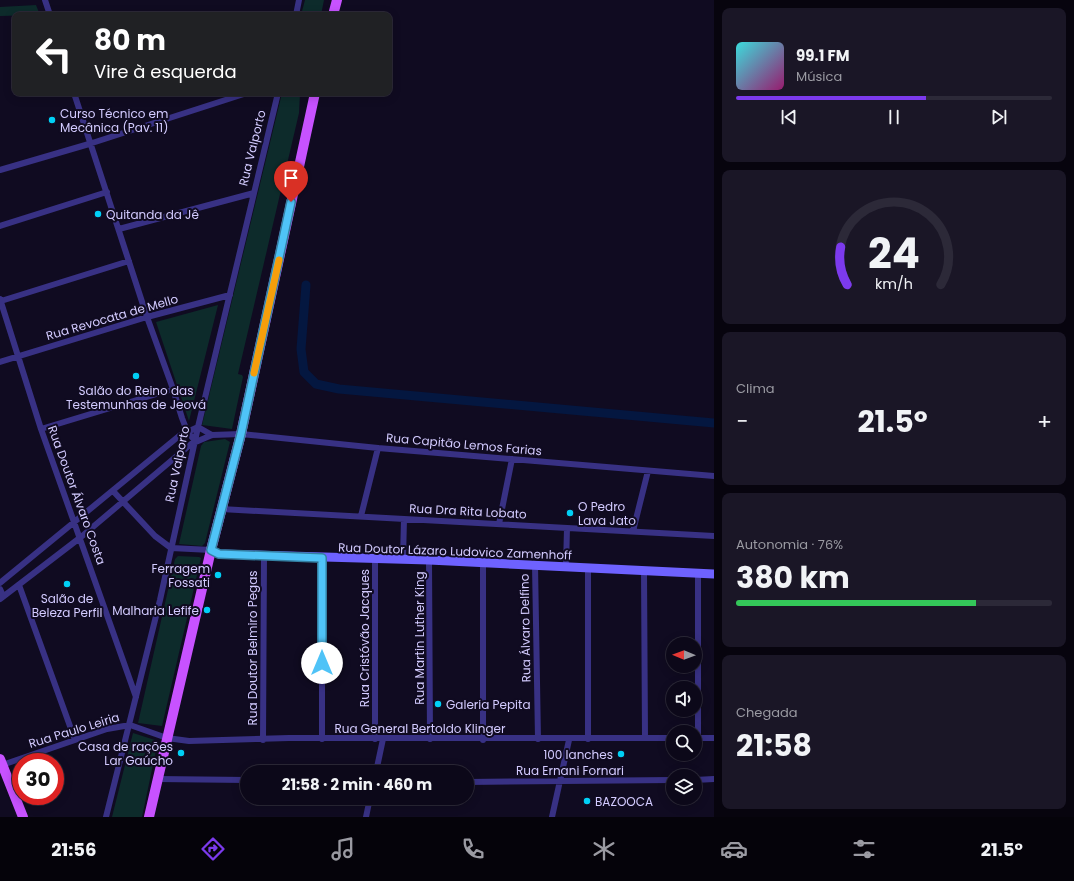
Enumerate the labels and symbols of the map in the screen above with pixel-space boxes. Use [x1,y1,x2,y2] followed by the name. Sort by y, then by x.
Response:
[60,105,169,136] place label: Curso Técnico em Mecânica (Pav. 11)
[234,108,270,188] street label: Rua Valporto
[47,115,57,125] marker: Curso Técnico em Mecânica (Pav. 11)
[274,161,308,202] pin
[106,206,199,223] place label: Quitanda da Jê
[93,209,103,219] marker: Quitanda da Jê
[44,290,180,344] street label: Rua Revocata de Mello
[131,371,141,381] marker: Salão do Reino das Testemunhas de Jeová
[66,382,206,413] place label: Salão do Reino das Testemunhas de Jeová
[44,423,110,567] street label: Rua Doutor Álvaro Costa
[161,424,193,504] street label: Rua Valporto
[385,429,543,459] street label: Rua Capitão Lemos Farias
[578,498,636,529] place label: O Pedro Lava Jato
[409,499,528,523] street label: Rua Dra Rita Lobato
[565,508,575,518] marker: O Pedro Lava Jato
[338,538,572,564] street label: Rua Doutor Lázaro Ludovico Zamenhoff
[152,560,210,591] place label: Ferragem Fossati
[356,569,373,707] street label: Rua Cristóvão Jacques
[213,570,223,580] marker: Ferragem Fossati
[244,570,261,726] street label: Rua Doutor Belmiro Pegas
[411,571,428,705] street label: Rua Martin Luther King
[516,573,534,682] street label: Rua Álvaro Delfino
[62,579,72,589] marker: Salão de Beleza Perfil
[32,590,102,621] place label: Salão de Beleza Perfil
[112,602,199,619] place label: Malharia Lefife
[202,605,212,615] marker: Malharia Lefife
[666,637,702,673] north arrow
[301,642,343,684] position arrow
[446,696,531,713] place label: Galeria Pepita
[433,699,443,709] marker: Galeria Pepita
[27,708,121,752] street label: Rua Paulo Leiria
[334,720,506,737] street label: Rua General Bertoldo Klinger
[78,738,173,769] place label: Casa de rações Lar Gaúcho
[543,746,613,763] place label: 100 lanches
[176,748,186,758] marker: Casa de rações Lar Gaúcho
[616,749,626,759] marker: 100 lanches
[12,753,64,805] speed limit sign: 30
[516,762,624,779] street label: Rua Ernani Fornari
[595,793,653,810] place label: BAZOOCA
[582,796,592,806] marker: BAZOOCA

